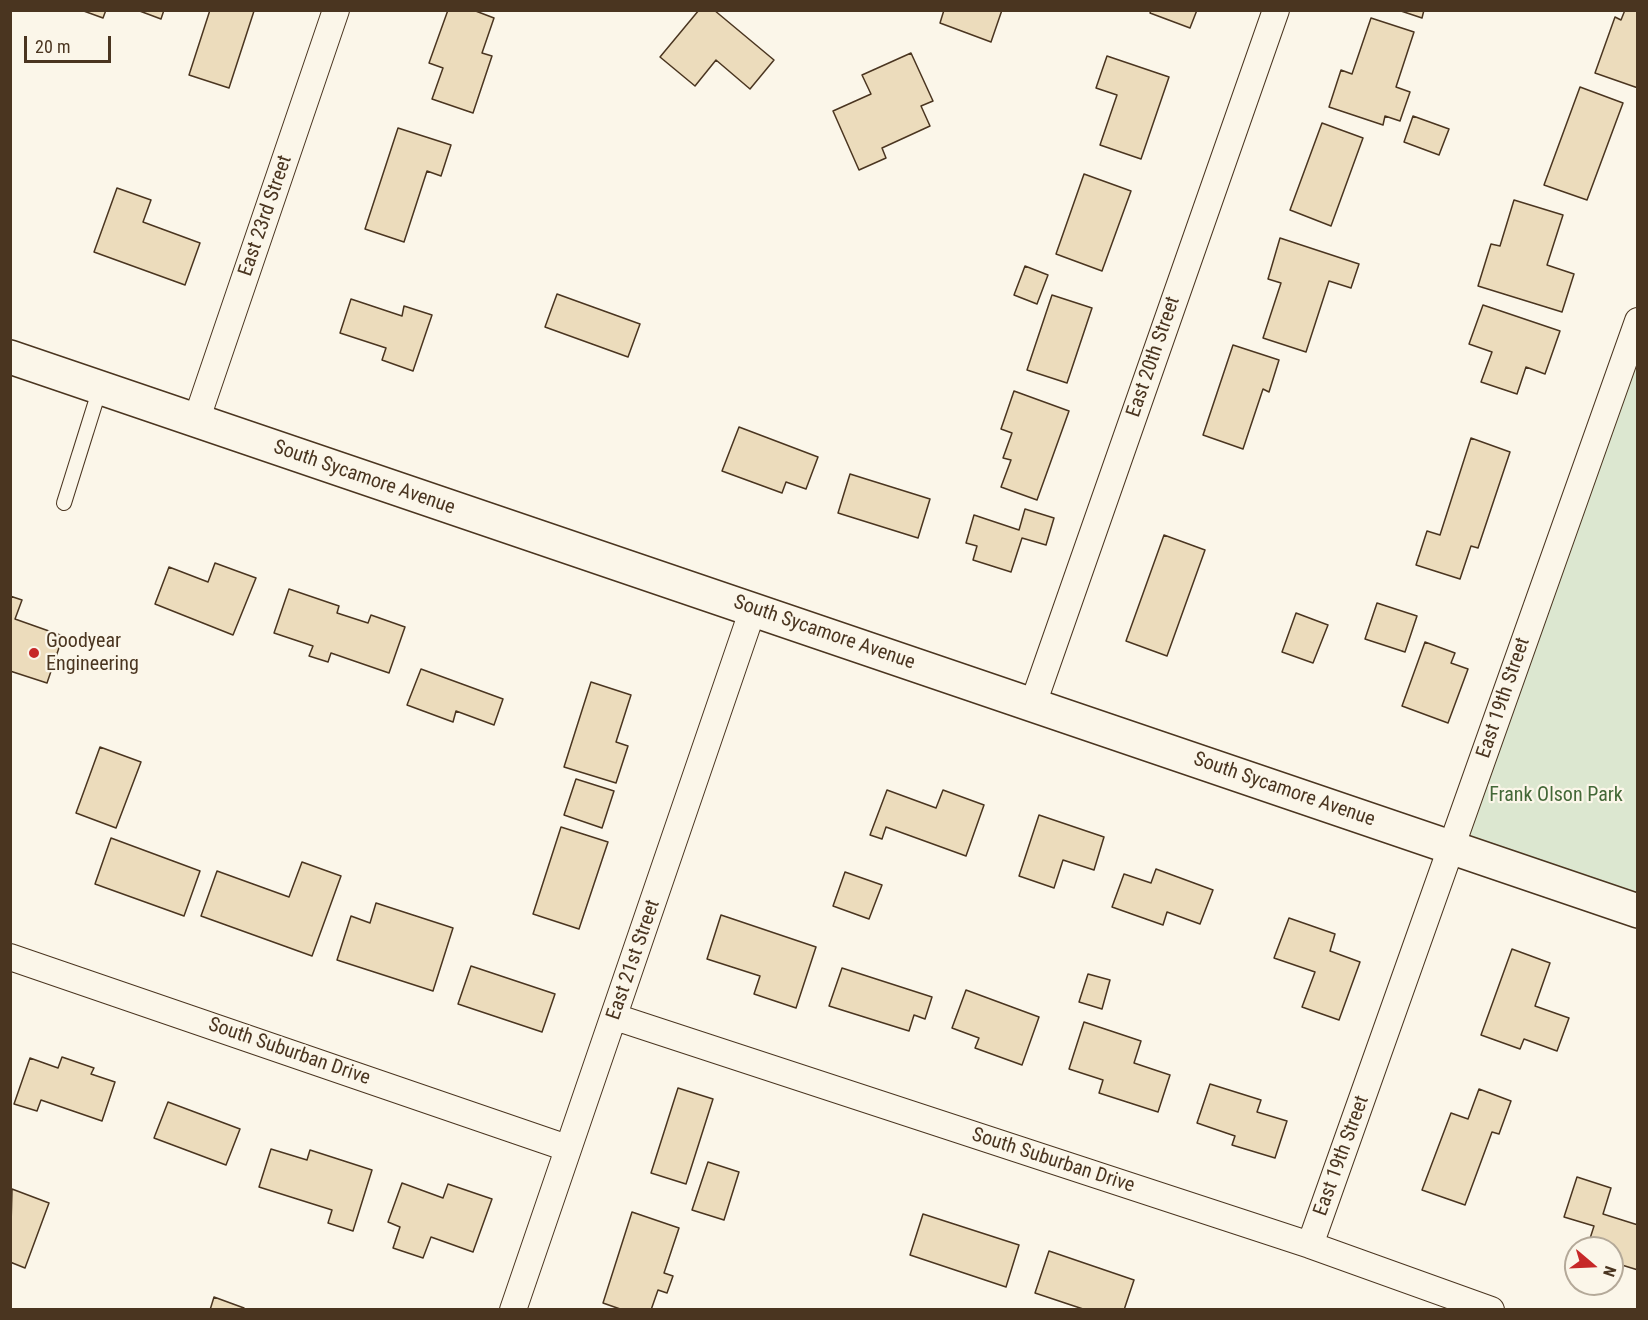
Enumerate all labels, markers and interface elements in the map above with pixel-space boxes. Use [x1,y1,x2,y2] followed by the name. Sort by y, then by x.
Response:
[27,24,114,62] scale bar
[35,36,70,57] text: 20 m
[234,152,298,280] street label: East 23rd Street
[1122,294,1186,420] street label: East 20th Street
[270,436,458,520] street label: South Sycamore Avenue
[730,591,918,675] street label: South Sycamore Avenue
[46,630,139,677] place label: Goodyear Engineering
[1472,635,1536,761] street label: East 19th Street
[27,646,41,660] marker: Goodyear Engineering
[1190,748,1378,832] street label: South Sycamore Avenue
[1489,784,1623,808] park label: Frank Olson Park
[602,897,666,1023] street label: East 21st Street
[205,1013,373,1091] street label: South Suburban Drive
[1309,1093,1375,1219] street label: East 19th Street
[969,1123,1137,1199] street label: South Suburban Drive
[1564,1236,1624,1296] north arrow
[1599,1264,1620,1279] text: N

